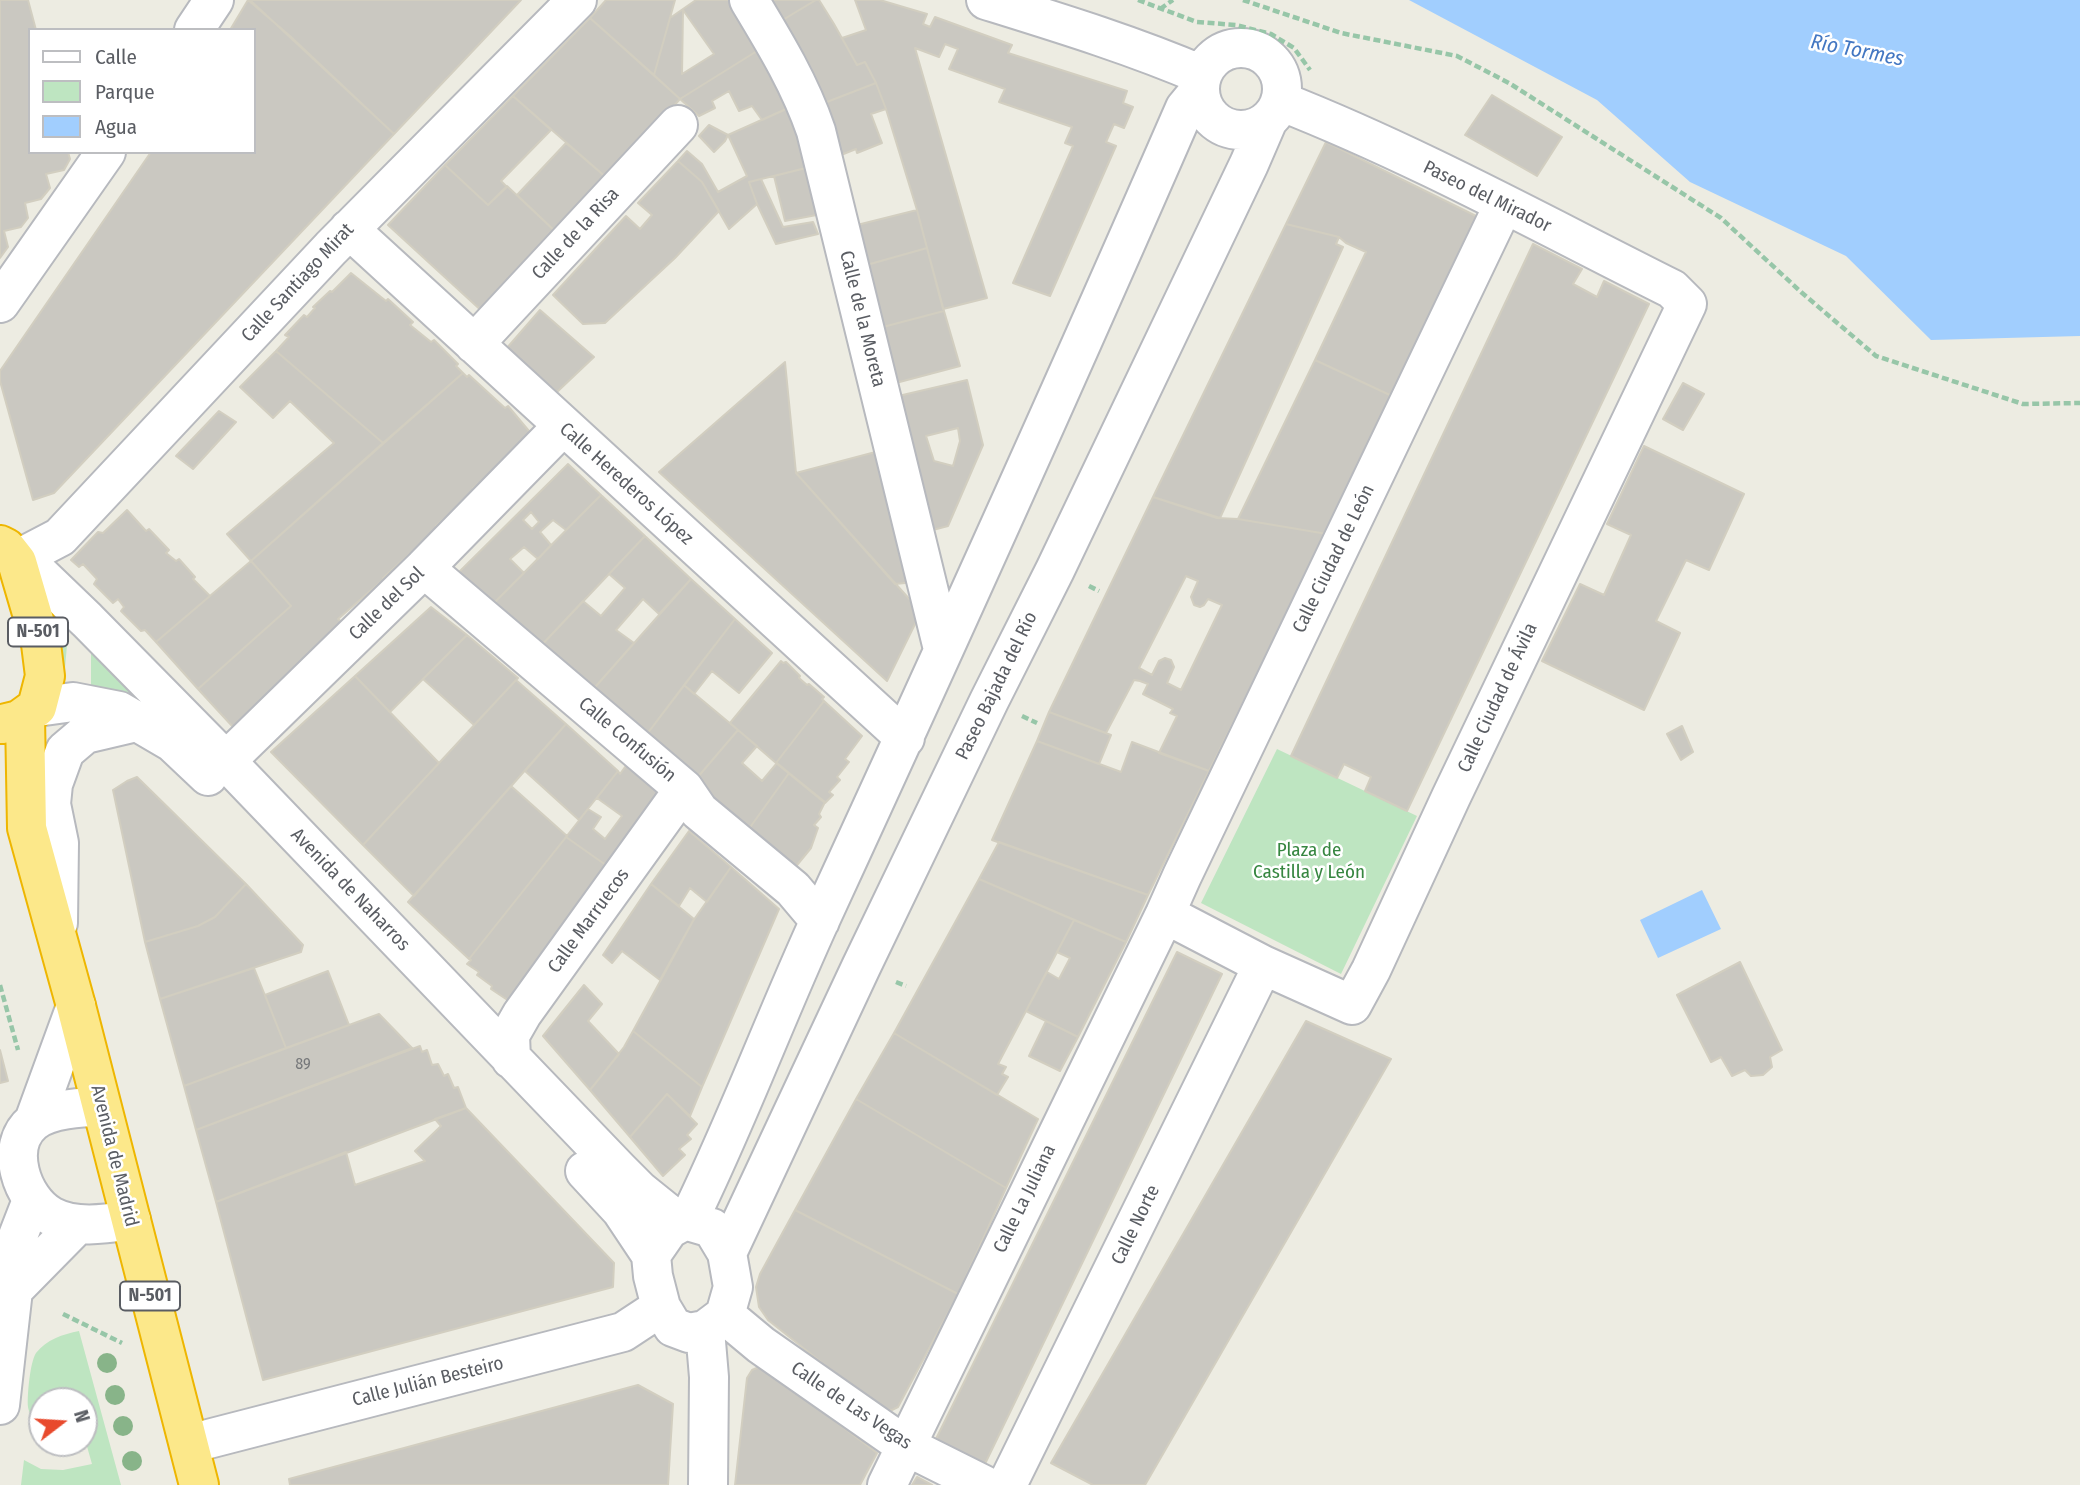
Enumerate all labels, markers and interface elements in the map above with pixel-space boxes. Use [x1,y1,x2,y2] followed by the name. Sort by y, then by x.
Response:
[28,28,256,154] legend
[1808,30,1906,72] water label: Río Tormes
[95,44,137,70] text: Calle
[95,79,155,105] text: Parque
[95,114,137,140] text: Agua
[1419,156,1555,238] street label: Paseo del Mirador
[528,183,624,285] street label: Calle de la Risa
[237,219,359,347] street label: Calle Santiago Mirat
[834,249,890,389] street label: Calle de la Moreta
[555,418,697,550] street label: Calle Herederos López
[1288,481,1380,637] street label: Calle Ciudad de León
[345,563,429,645] street label: Calle del Sol
[951,608,1043,764] street label: Paseo Bajada del Río
[8,618,68,646] road number: N-501
[1453,620,1543,776] street label: Calle Ciudad de Ávila
[574,693,680,787] street label: Calle Confusión
[286,824,414,956] street label: Avenida de Naharros
[1253,840,1365,884] park label: Plaza de Castilla y León
[543,864,635,978] street label: Calle Marruecos
[295,1055,311,1075] house number: 89
[85,1083,143,1229] street label: Avenida de Madrid
[989,1141,1061,1257] street label: Calle La Juliana
[1107,1181,1165,1269] street label: Calle Norte
[120,1282,180,1310] road number: N-501
[350,1352,506,1412] street label: Calle Julián Besteiro
[786,1357,916,1455] street label: Calle de Las Vegas
[28,1387,98,1457] north arrow
[69,1407,94,1425] text: N

